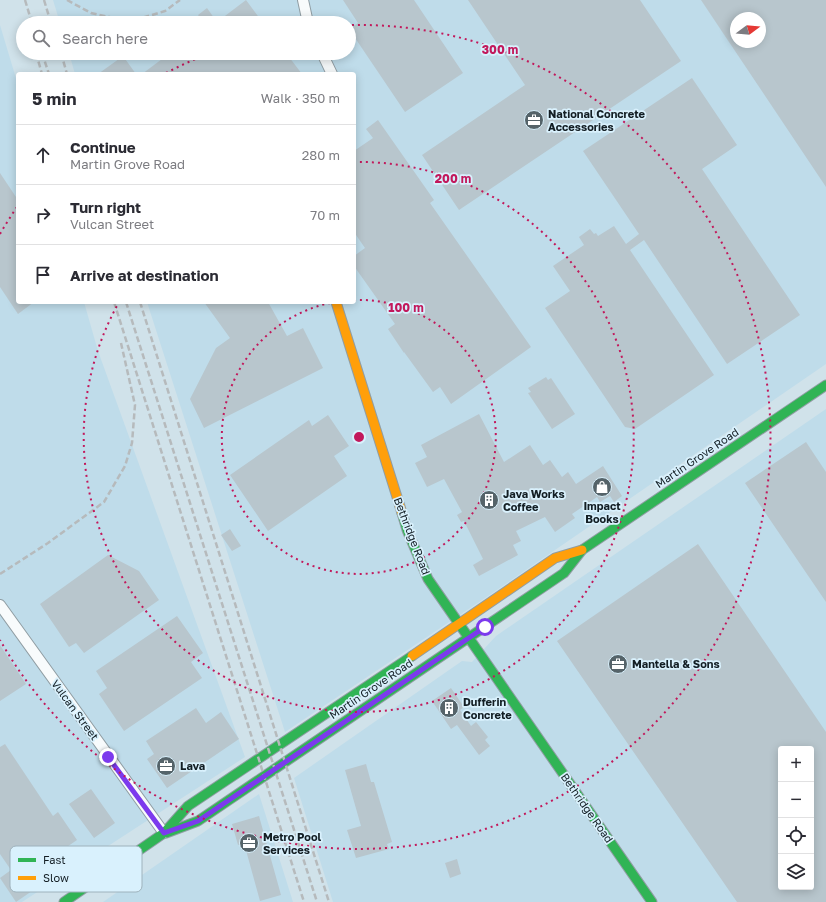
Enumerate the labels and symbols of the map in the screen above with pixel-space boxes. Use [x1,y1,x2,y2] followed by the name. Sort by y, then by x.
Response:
[730,12,766,48] north arrow
[482,42,518,57] text: 300 m
[548,107,646,133] place label: National Concrete Accessories
[523,109,545,131] office icon: National Concrete Accessories
[435,171,471,186] text: 200 m
[388,300,424,315] text: 100 m
[653,425,741,490] street label: Martin Grove Road
[352,430,366,444] centre of rings
[591,476,613,498] shop icon: Impact Books
[503,487,565,513] place label: Java Works Coffee
[478,489,500,511] building icon: Java Works Coffee
[392,495,433,576] street label: Bethridge Road
[583,499,621,525] place label: Impact Books
[476,618,494,636] route start
[607,653,629,675] office icon: Mantella & Sons
[327,656,415,721] street label: Martin Grove Road
[632,657,720,670] place label: Mantella & Sons
[49,677,102,742] street label: Vulcan Street
[463,695,512,721] place label: Dufferin Concrete
[438,697,460,719] building icon: Dufferin Concrete
[99,748,117,766] route end
[155,755,177,777] office icon: Lava
[180,759,205,772] place label: Lava
[559,770,616,845] street label: Bethridge Road
[263,830,322,856] place label: Metro Pool Services
[238,832,260,854] office icon: Metro Pool Services
[10,846,142,892] legend
[43,853,66,866] text: Fast
[43,871,69,884] text: Slow

